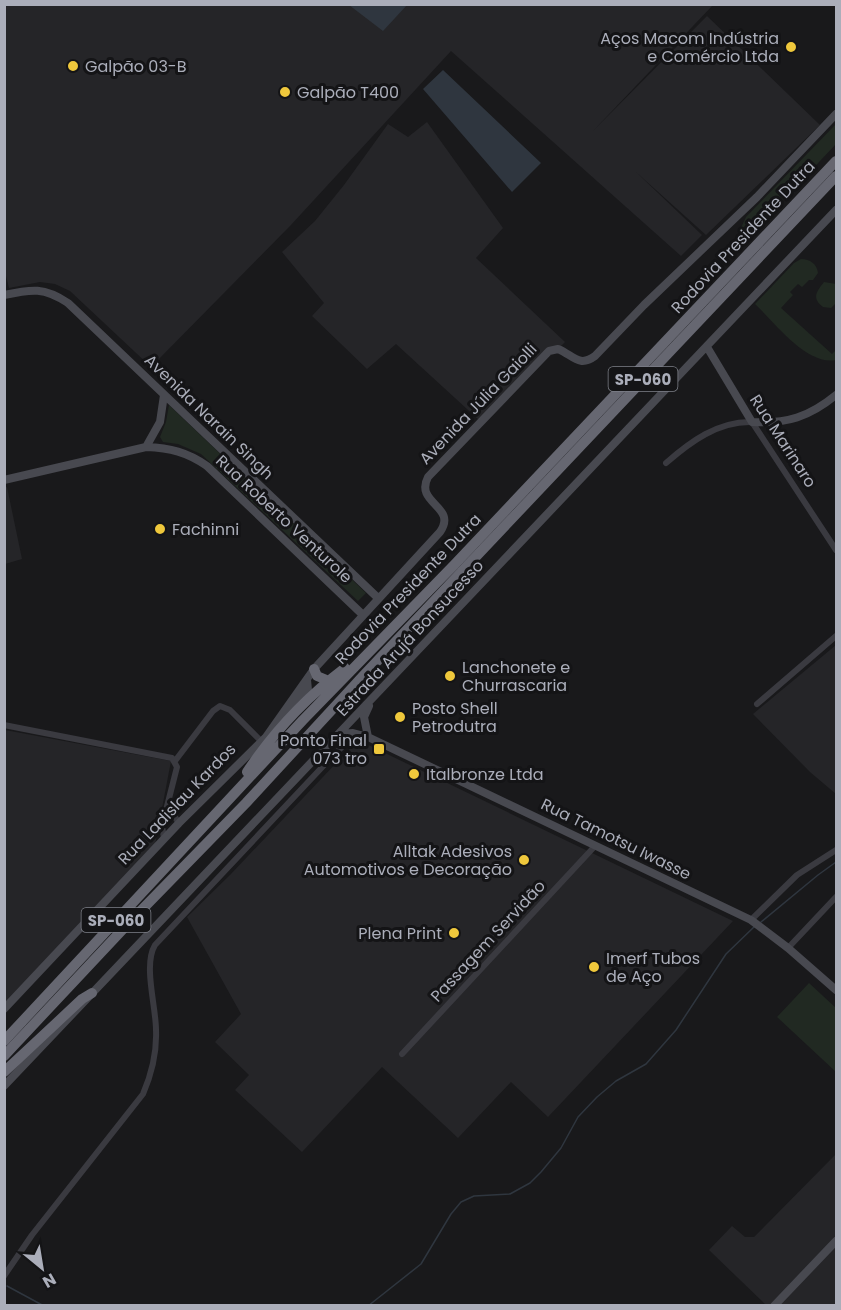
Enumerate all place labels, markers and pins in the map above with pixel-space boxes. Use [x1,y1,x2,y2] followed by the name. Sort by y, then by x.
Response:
[600,27,779,68] place label: Aços Macom Indústria e Comércio Ltda
[784,40,798,54] marker: Aços Macom Indústria e Comércio Ltda
[85,55,187,78] place label: Galpão 03-B
[66,59,80,73] marker: Galpão 03-B
[297,81,399,104] place label: Galpão T400
[278,85,292,99] marker: Galpão T400
[172,518,239,541] place label: Fachinni
[153,522,167,536] marker: Fachinni
[462,656,570,697] place label: Lanchonete e Churrascaria
[443,669,457,683] marker: Lanchonete e Churrascaria
[412,697,498,738] place label: Posto Shell Petrodutra
[393,710,407,724] marker: Posto Shell Petrodutra
[280,729,367,770] place label: Ponto Final 073 tro
[372,742,386,756] marker: Ponto Final 073 tro
[426,763,544,786] place label: Italbronze Ltda
[407,767,421,781] marker: Italbronze Ltda
[304,840,512,881] place label: Alltak Adesivos Automotivos e Decoração
[517,853,531,867] marker: Alltak Adesivos Automotivos e Decoração
[358,922,442,945] place label: Plena Print
[447,926,461,940] marker: Plena Print
[606,947,700,988] place label: Imerf Tubos de Aço
[587,960,601,974] marker: Imerf Tubos de Aço

